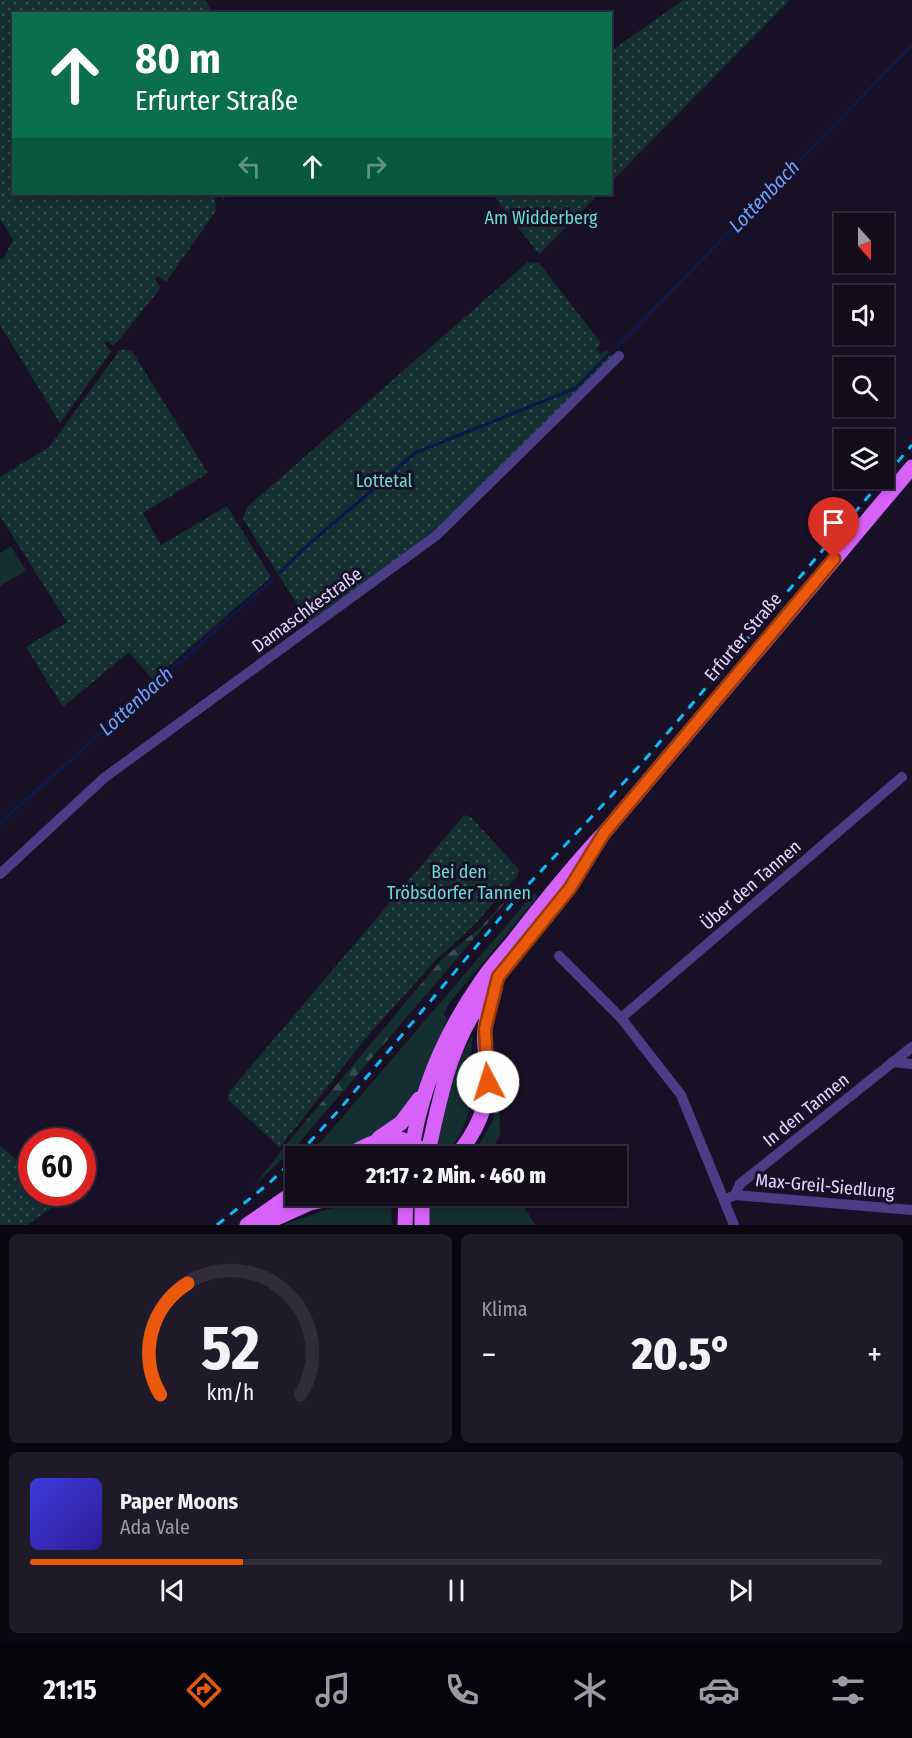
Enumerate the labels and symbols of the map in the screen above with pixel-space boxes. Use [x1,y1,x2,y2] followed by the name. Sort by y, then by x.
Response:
[724,155,804,237] water label: Lottenbach
[485,207,598,229] park label: Am Widderberg
[834,213,894,273] north arrow
[356,470,413,492] park label: Lottetal
[808,497,859,559] pin
[248,563,366,657] street label: Damaschkestraße
[700,588,786,686] street label: Erfurter Straße
[94,662,178,740] water label: Lottenbach
[696,836,806,934] street label: Über den Tannen
[387,861,531,904] park label: Bei den Tröbsdorfer Tannen
[456,1050,520,1114] position arrow
[759,1069,853,1151] street label: In den Tannen
[18,1128,96,1206] speed limit sign: 60
[754,1169,896,1203] street label: Max-Greil-Siedlung

